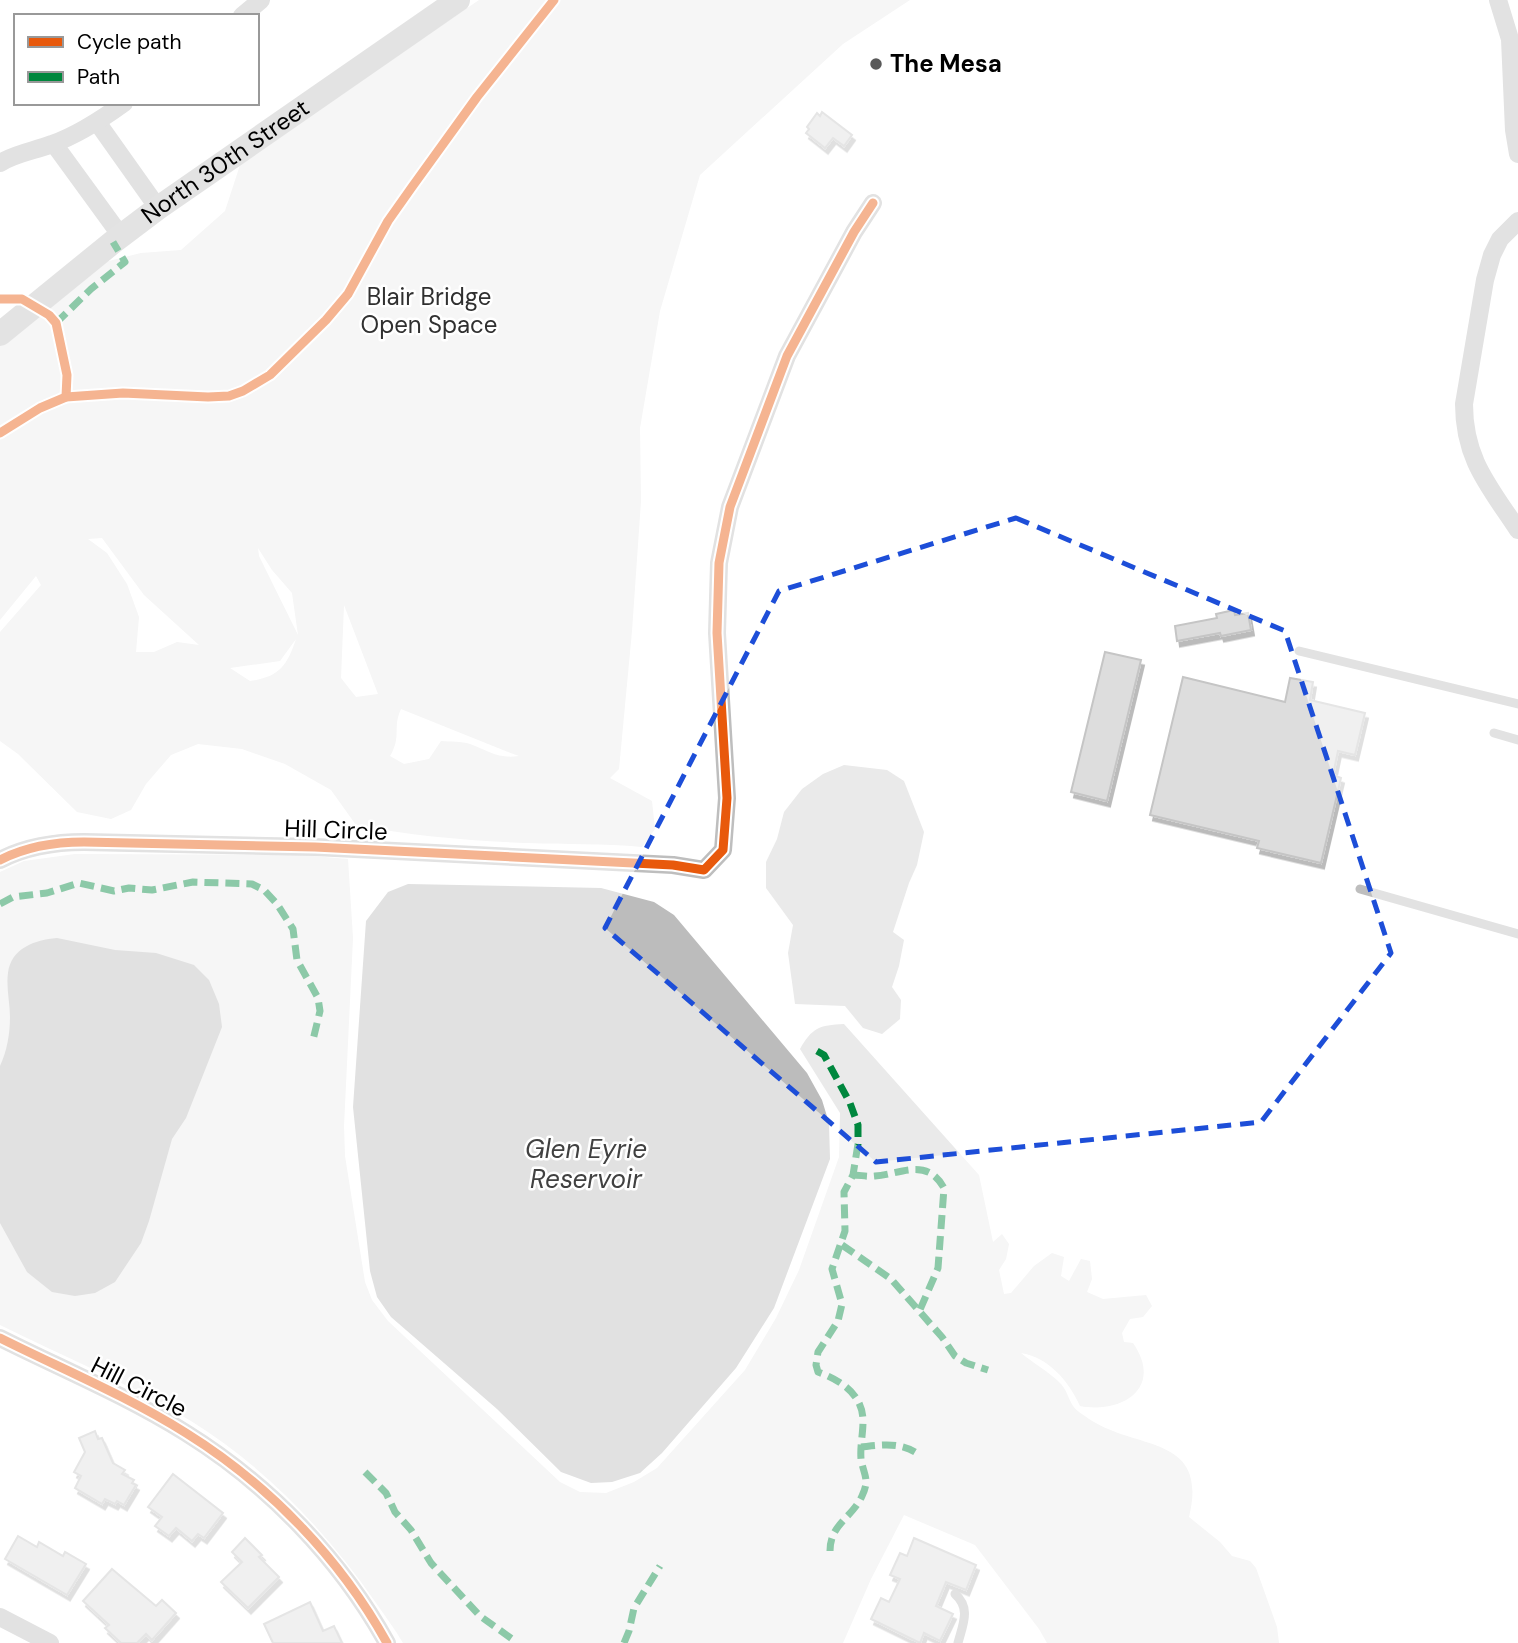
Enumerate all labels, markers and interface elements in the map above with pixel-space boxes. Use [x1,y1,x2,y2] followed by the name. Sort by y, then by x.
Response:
[14,14,259,105] legend
[77,28,182,56] text: Cycle path
[890,48,1002,79] place label: The Mesa
[868,56,884,72] marker: The Mesa
[77,63,120,91] text: Path
[135,92,315,230] street label: North 30th Street
[361,281,497,340] park label: Blair Bridge Open Space
[284,812,388,847] street label: Hill Circle
[525,1132,647,1196] water label: Glen Eyrie Reservoir
[86,1349,192,1424] street label: Hill Circle

